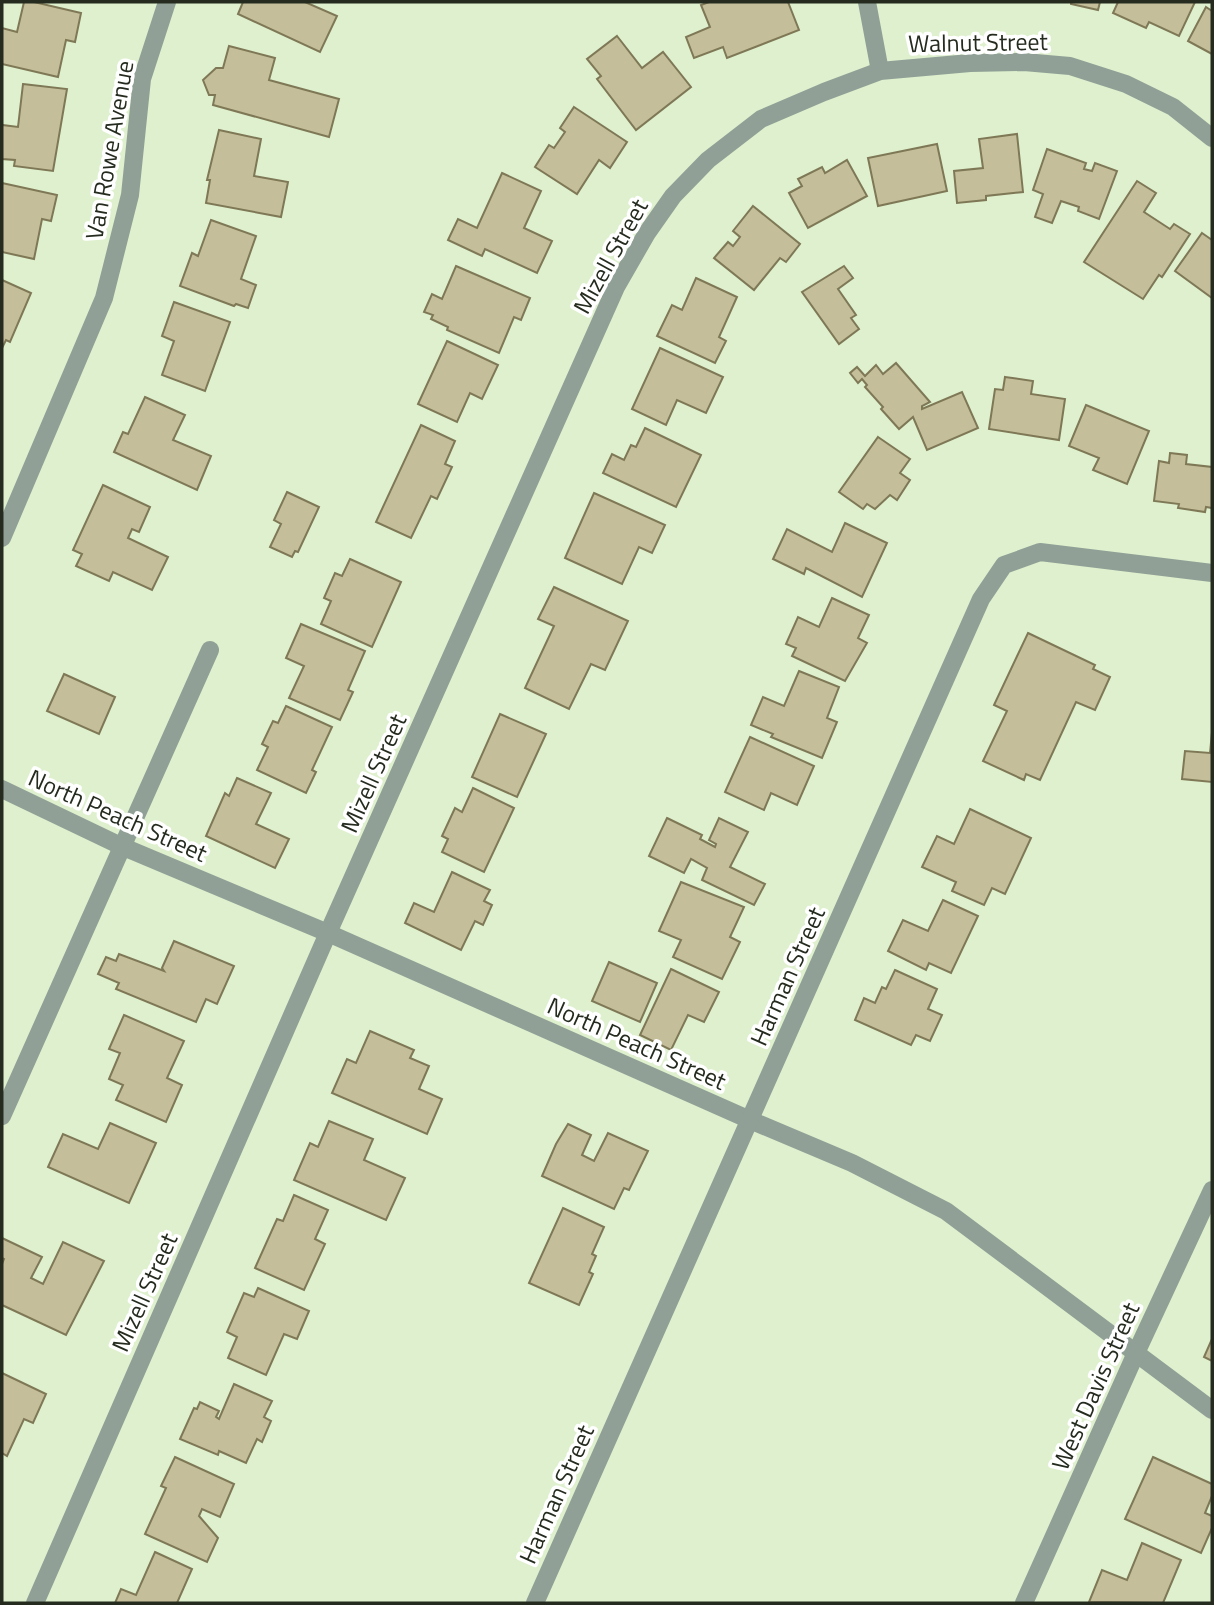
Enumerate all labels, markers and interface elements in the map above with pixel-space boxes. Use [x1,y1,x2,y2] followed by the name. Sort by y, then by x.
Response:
[908,23,1049,61] street label: Walnut Street
[76,58,142,242] street label: Van Rowe Avenue
[564,191,657,320] street label: Mizell Street
[331,707,415,838] street label: Mizell Street
[23,759,214,871] street label: North Peach Street
[740,900,834,1051] street label: Harman Street
[542,987,733,1099] street label: North Peach Street
[102,1226,186,1357] street label: Mizell Street
[1042,1296,1148,1476] street label: West Davis Street
[509,1418,603,1569] street label: Harman Street

